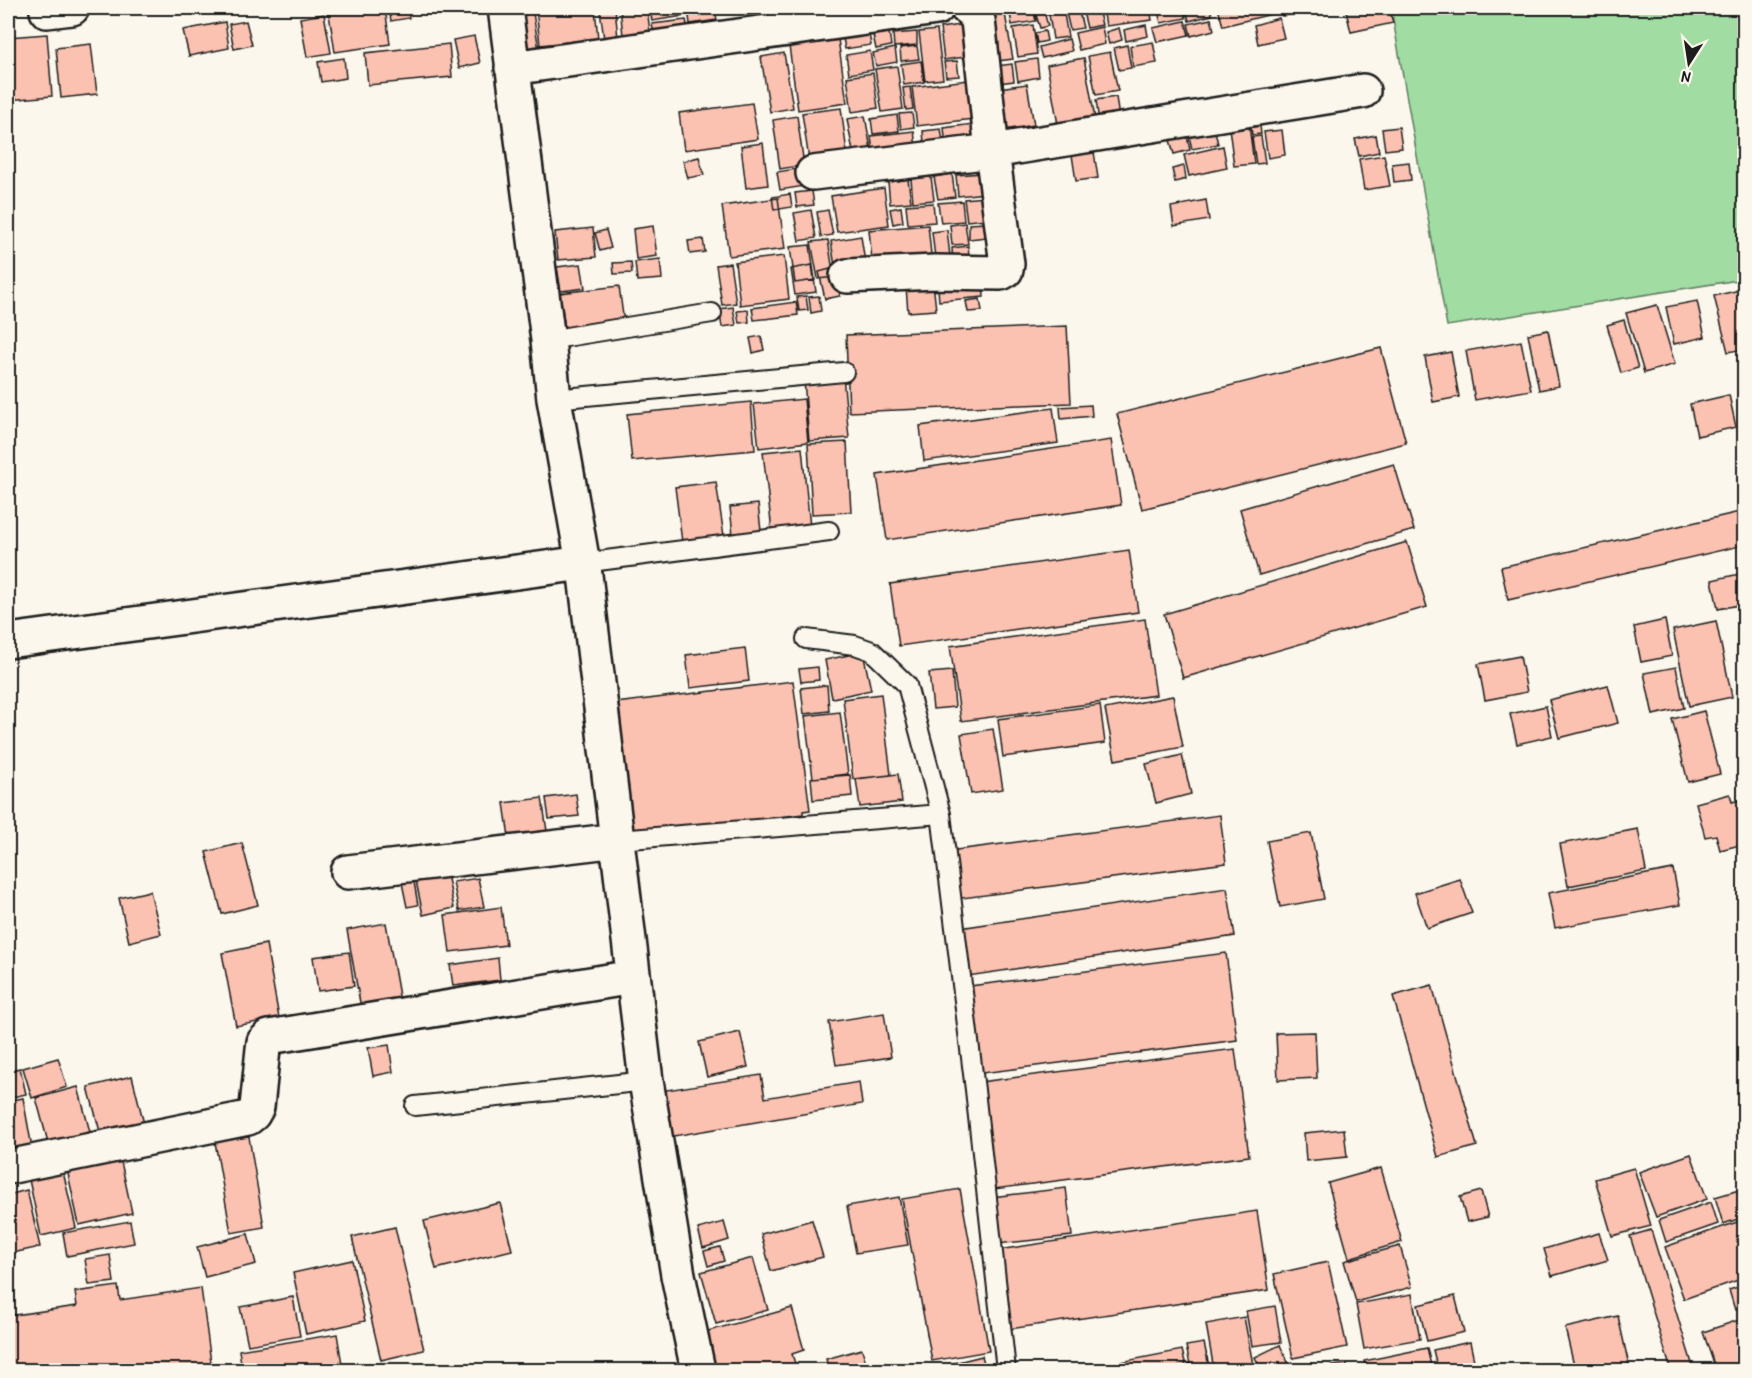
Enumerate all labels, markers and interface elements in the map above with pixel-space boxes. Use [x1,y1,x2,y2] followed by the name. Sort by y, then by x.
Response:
[1659,33,1719,93] north arrow
[1679,66,1692,89] text: N

